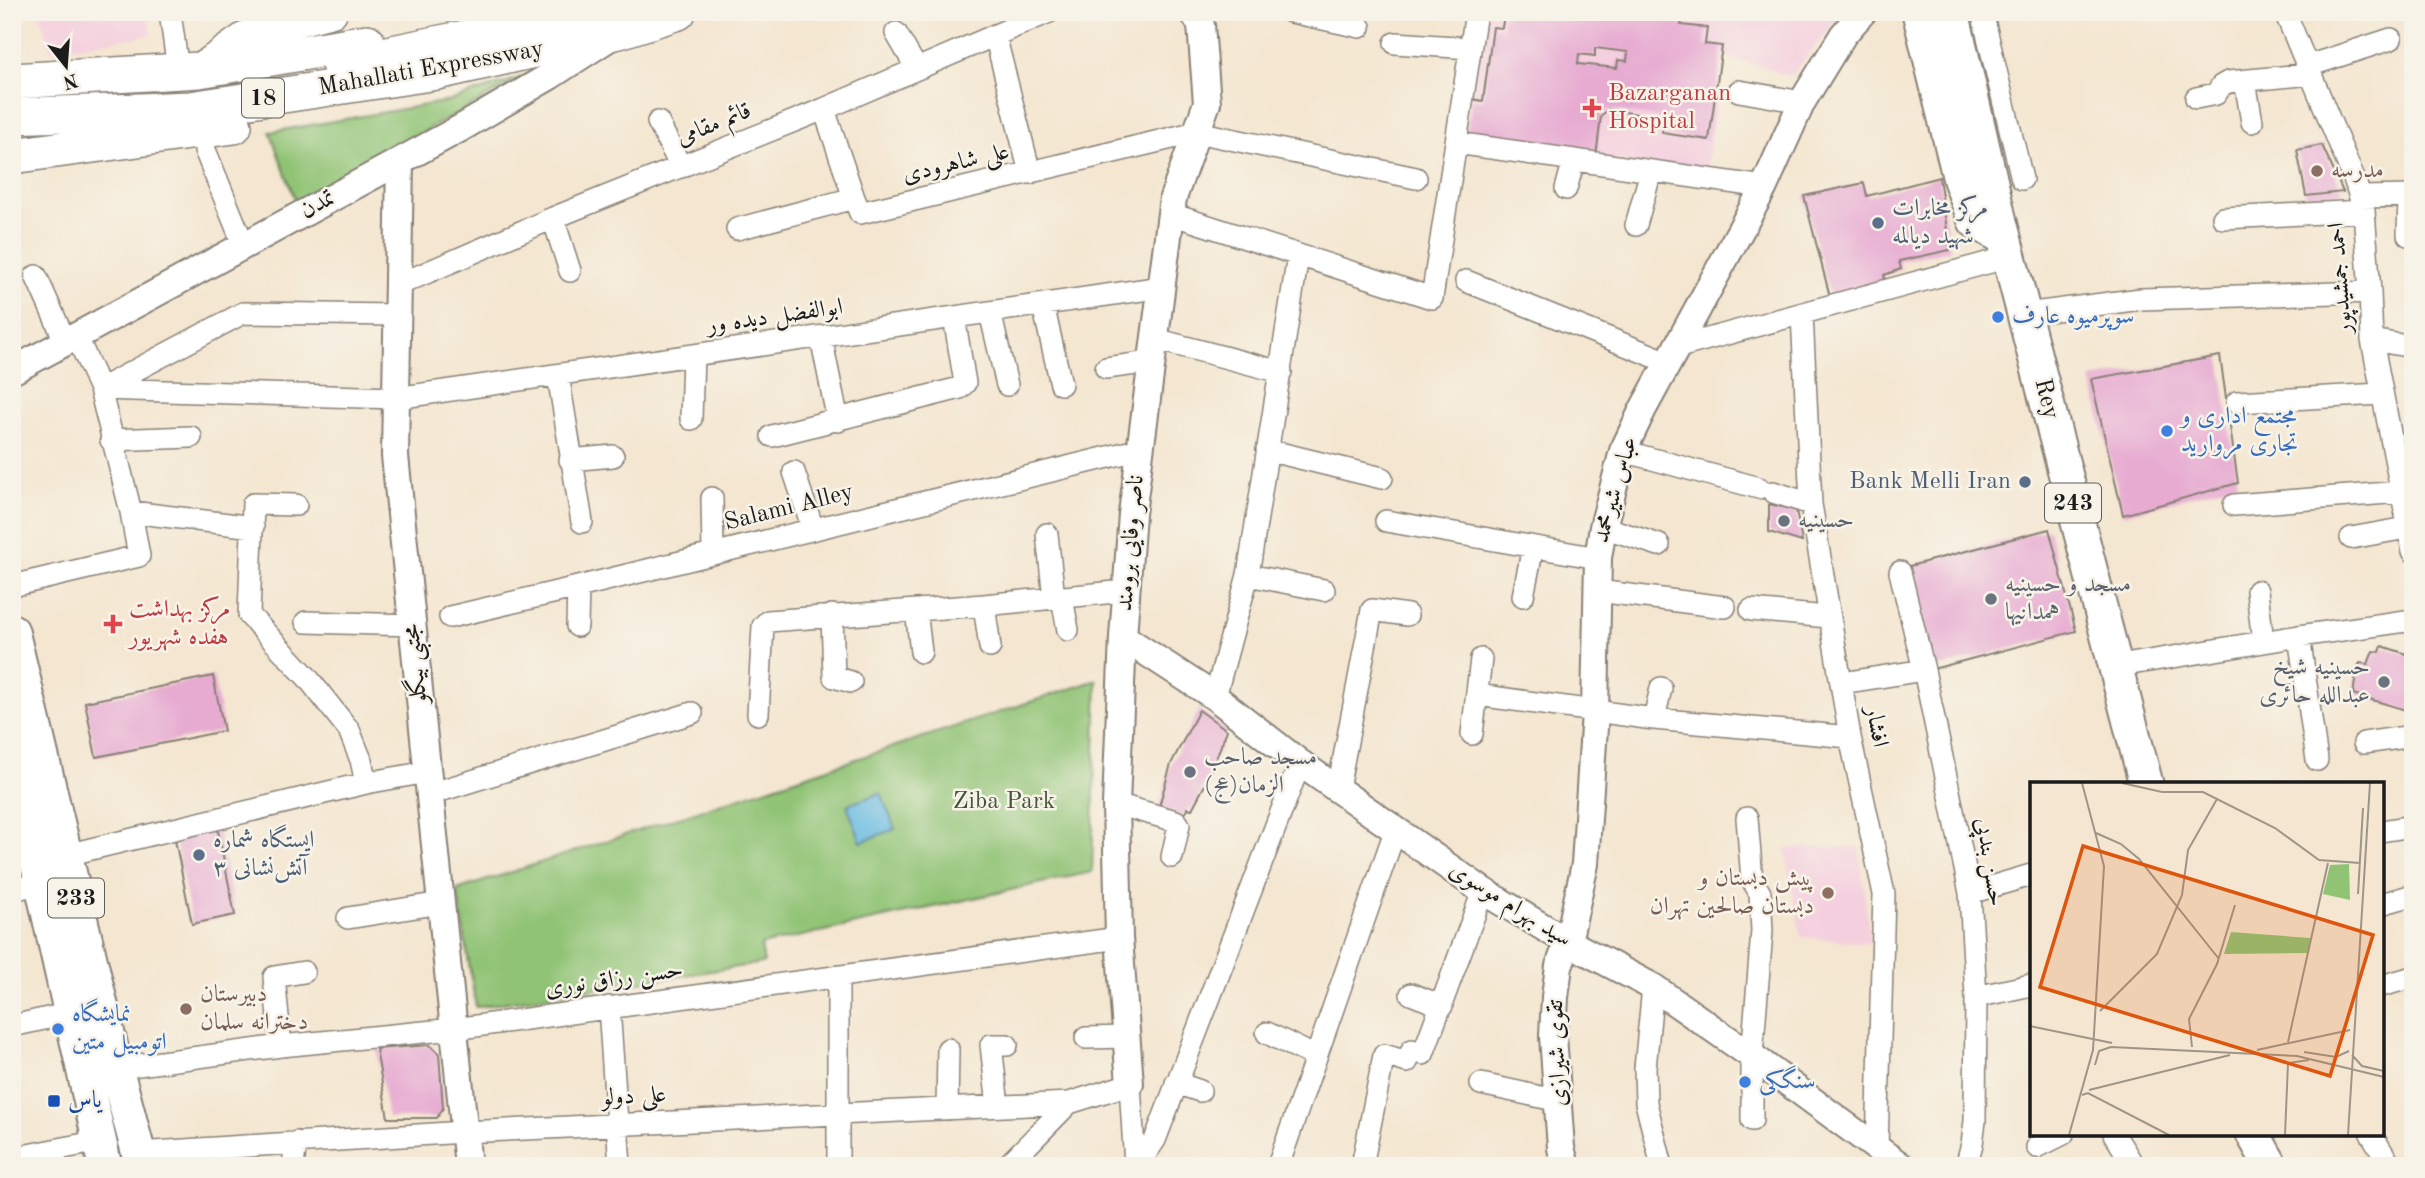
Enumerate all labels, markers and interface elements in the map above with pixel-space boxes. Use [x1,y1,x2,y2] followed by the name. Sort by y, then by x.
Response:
[32,32,102,102] north arrow
[316,37,546,101] street label: Mahallati Expressway
[60,69,80,91] text: N
[242,78,284,118] road number: 18
[1608,82,1731,134] place label: Bazarganan Hospital
[1582,98,1602,118] marker: Bazarganan Hospital
[673,99,757,157] street label: قائم مقامی
[900,140,1012,191] street label: علی شاهرودی
[2331,159,2384,183] place label: مدرسه
[2309,163,2325,179] marker: مدرسه
[297,186,339,224] street label: تمدن
[1892,194,1988,250] place label: مرکز مخابرات شهید دیالمه
[1870,215,1886,231] marker: مرکز مخابرات شهید دیالمه
[2325,221,2360,336] street label: احمد جمشیدپور
[703,296,845,342] street label: ابوالفضل دیده ور
[2012,305,2134,331] place label: سوپرمیوه عارف
[1990,309,2006,325] marker: سوپرمیوه عارف
[2029,376,2063,422] street label: Rey
[2178,405,2298,460] place label: مجتمع اداری و تجاری مروارید
[2159,423,2175,439] marker: مجتمع اداری و تجاری مروارید
[1589,434,1643,546] street label: عباس شیرمحمد
[1849,470,2011,494] place label: Bank Melli Iran
[1113,474,1151,612] street label: ناصر وفایی برومند
[2017,474,2033,490] marker: Bank Melli Iran
[722,480,856,536] street label: Salami Alley
[2045,484,2101,523] road number: 243
[1798,509,1854,533] place label: حسینیه
[1776,513,1792,529] marker: حسینیه
[2005,573,2131,626] place label: مسجد و حسینیه همدانیها
[1983,591,1999,607] marker: مسجد و حسینیه همدانیها
[127,595,230,651] place label: مرکز بهداشت هفده شهریور
[103,614,123,634] marker: مرکز بهداشت هفده شهریور
[395,622,438,708] street label: مجتبی بیگلو
[2259,656,2370,708] place label: حسینیه شیخ عبدالله حائری
[2376,674,2392,690] marker: حسینیه شیخ عبدالله حائری
[1860,703,1891,749] street label: افشار
[1204,746,1317,804] place label: مسجد صاحب الزمان(عج)
[1182,764,1198,780] marker: مسجد صاحب الزمان(عج)
[2030,782,2383,1136] inset map
[953,790,1055,814] park label: Ziba Park
[1966,816,2008,909] street label: حسن بندپی
[213,824,315,883] place label: ایستگاه شماره ۳ آتش‌نشانی
[191,847,207,863] marker: ایستگاه شماره ۳ آتش‌نشانی
[1441,858,1575,958] street label: سید بهرام موسوی
[1650,867,1814,920] place label: پیش دبستان و دبستان صالحین تهران
[48,878,104,917] road number: 233
[1820,885,1836,901] marker: پیش دبستان و دبستان صالحین تهران
[543,958,685,1004] street label: حسن رزاق نوری
[200,983,308,1035] place label: دبیرستان دخترانه سلمان
[72,998,167,1058] place label: نمایشگاه اتومبیل متین
[1544,999,1573,1107] street label: تقوی شیرازی
[178,1001,194,1017] marker: دبیرستان دخترانه سلمان
[50,1021,66,1037] marker: نمایشگاه اتومبیل متین
[1759,1065,1816,1096] place label: سنگکی
[1737,1074,1753,1090] marker: سنگکی
[599,1083,667,1114] street label: علی دولو
[68,1089,103,1114] place label: یاس
[46,1093,62,1109] marker: یاس

